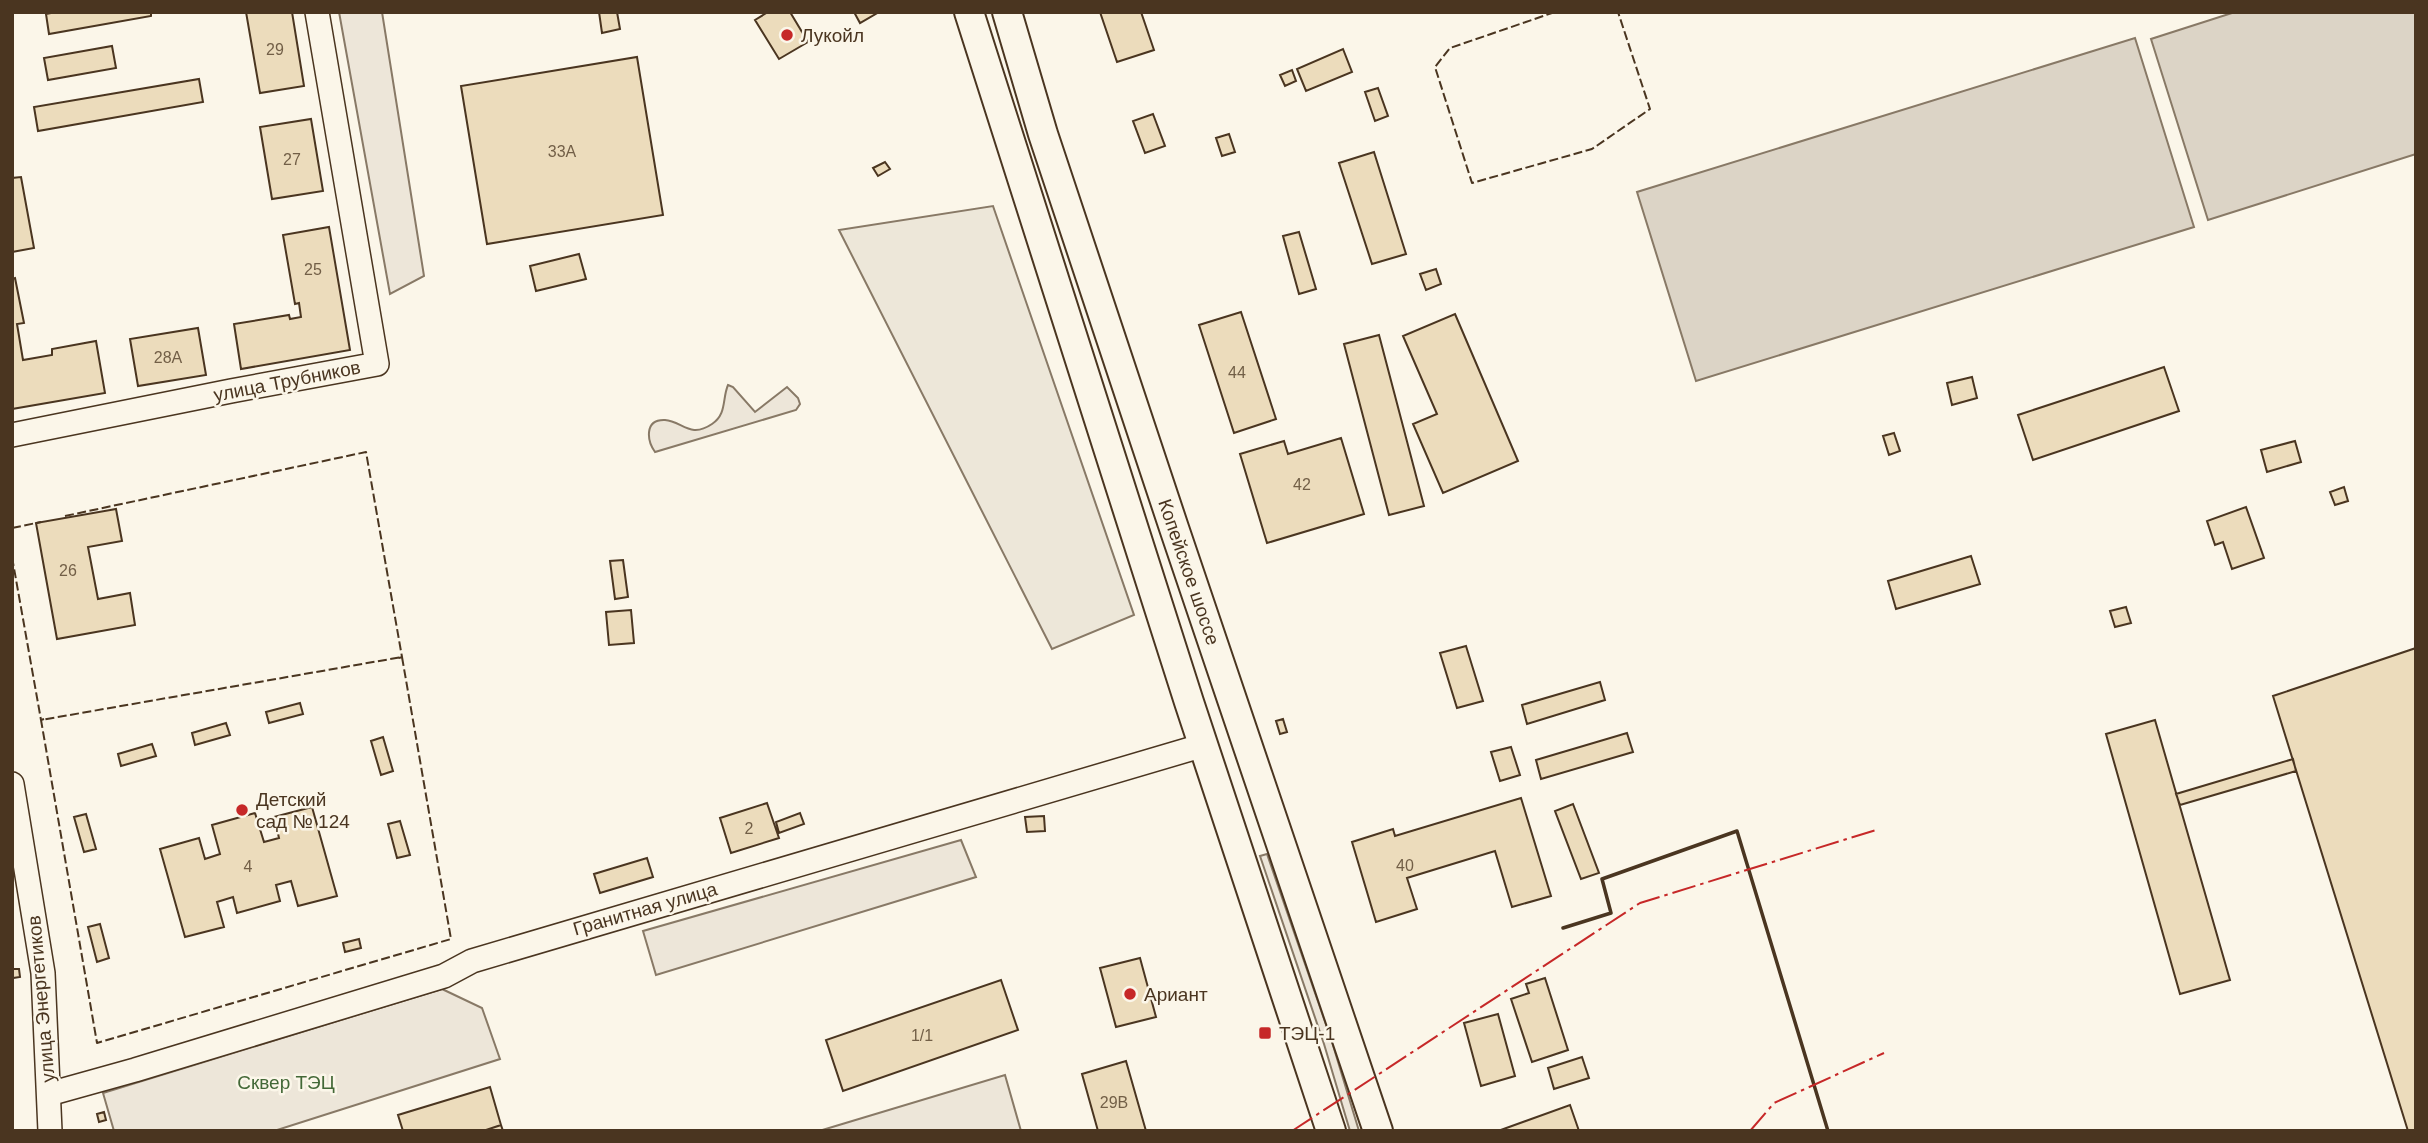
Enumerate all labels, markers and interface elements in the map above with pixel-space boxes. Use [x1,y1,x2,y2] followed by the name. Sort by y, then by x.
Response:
[801,25,864,46] place label: Лукойл
[779,27,795,43] marker: Лукойл
[266,41,284,58] house number: 29
[548,143,577,160] house number: 33А
[283,151,301,168] house number: 27
[304,261,322,278] house number: 25
[154,349,183,366] house number: 28А
[212,356,362,406] street label: улица Трубников
[1228,364,1246,381] house number: 44
[1293,476,1311,493] house number: 42
[1154,496,1224,648] street label: Копейское шоссе
[59,562,77,579] house number: 26
[256,789,350,832] place label: Детский сад № 124
[234,802,250,818] marker: Детский сад № 124
[745,820,754,837] house number: 2
[1396,857,1414,874] house number: 40
[244,858,253,875] house number: 4
[570,878,720,940] street label: Гранитная улица
[23,915,59,1083] street label: улица Энергетиков
[1144,984,1208,1005] place label: Ариант
[1122,986,1138,1002] marker: Ариант
[1279,1023,1335,1044] place label: ТЭЦ-1
[1257,1025,1273,1041] marker: ТЭЦ-1
[911,1027,933,1044] house number: 1/1
[237,1072,335,1093] park label: Сквер ТЭЦ
[1100,1094,1128,1111] house number: 29В

